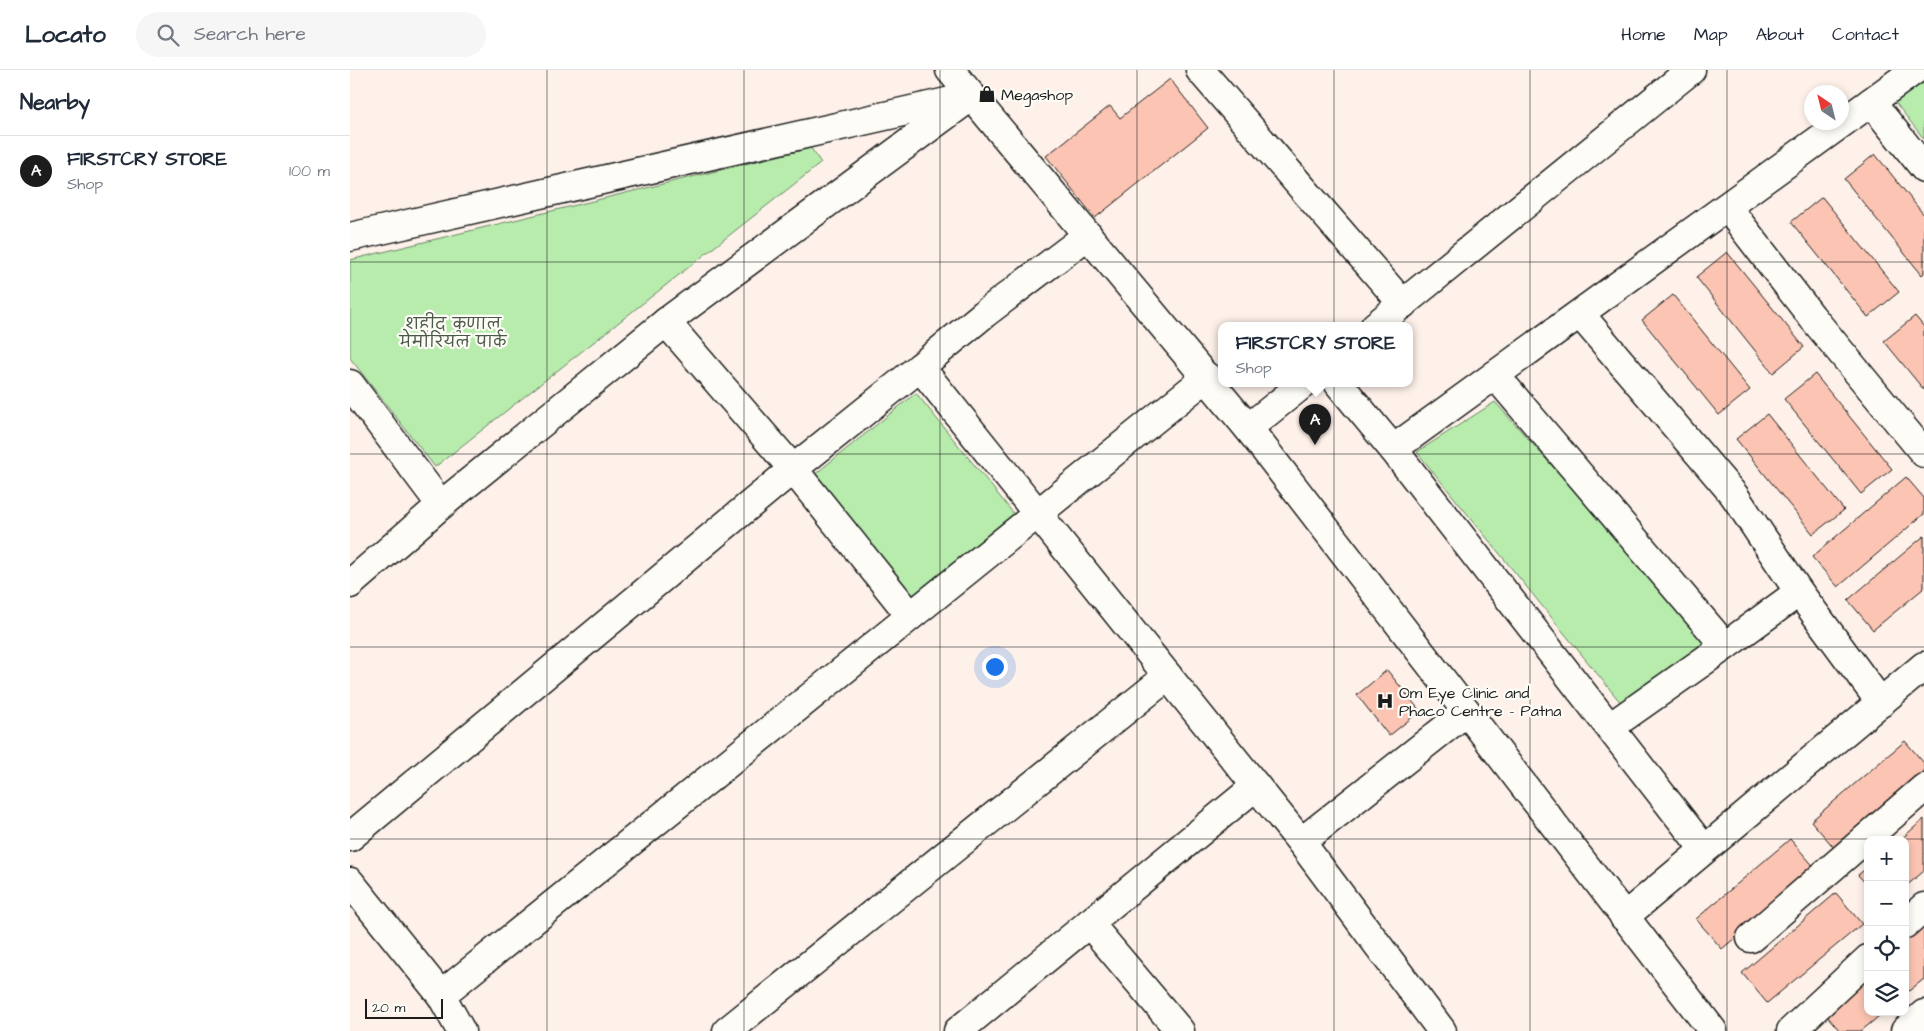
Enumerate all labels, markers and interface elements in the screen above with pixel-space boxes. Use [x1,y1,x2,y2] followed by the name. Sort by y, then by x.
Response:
[136,12,486,57] search box
[25,18,106,52] text: Locato
[154,21,182,49] icon: search
[194,21,306,48] text: Search here
[1621,22,1666,47] text: Home
[1694,22,1728,47] text: Map
[1756,22,1804,47] text: About
[1832,22,1899,47] text: Contact
[977,84,997,104] shop icon: Megashop
[1001,84,1073,107] place label: Megashop
[1804,85,1849,130] north arrow
[20,88,90,117] text: Nearby
[67,146,227,173] text: FIRSTCRY STORE
[31,160,41,182] text: A
[289,160,330,182] text: 100 m
[67,173,103,195] text: Shop
[399,312,508,353] park label: शहीद कुणाल मेमोरियल पार्क
[1218,322,1413,387] popup
[1236,330,1395,357] text: FIRSTCRY STORE
[1236,357,1272,379] text: Shop
[1299,404,1331,445] pin: A
[982,654,1008,680] your location
[1399,682,1561,722] place label: Om Eye Clinic and Phaco Centre - Patna
[1375,691,1395,711] hospital icon: Om Eye Clinic and Phaco Centre - Patna
[1864,836,1909,1016] map controls
[1864,836,1909,881] button: +
[1864,881,1909,926] button: −
[1864,926,1909,971] button: locate
[1864,971,1909,1016] button: layers
[365,996,442,1019] scale bar
[372,998,405,1018] text: 20 m

